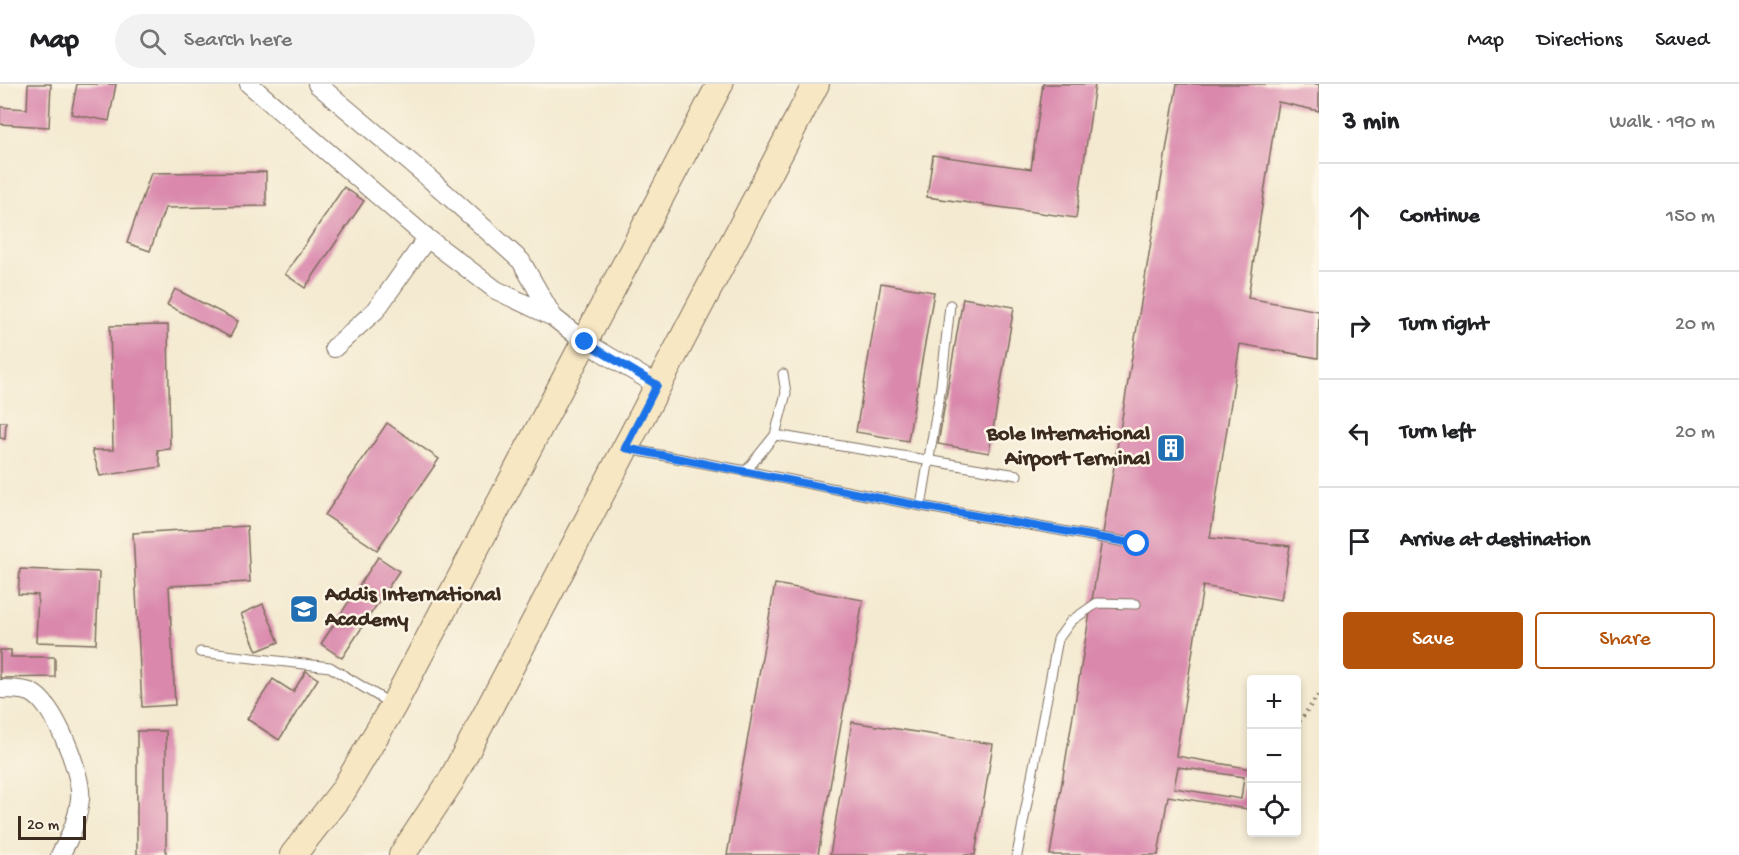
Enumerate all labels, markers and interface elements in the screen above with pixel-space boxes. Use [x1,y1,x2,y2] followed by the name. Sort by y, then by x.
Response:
[115,14,535,68] search box
[30,25,79,58] text: Map
[136,25,169,58] icon: search
[184,28,292,54] text: Search here
[1467,29,1504,54] text: Map
[1537,29,1622,54] text: Directions
[1655,29,1709,54] text: Saved
[1343,108,1399,139] text: 3 min
[1609,112,1715,135] text: Walk · 190 m
[1343,201,1376,234] icon: ahead
[1400,204,1480,230] text: Continue
[1666,206,1715,229] text: 150 m
[1343,309,1376,342] icon: right
[1400,312,1488,338] text: Turn right
[1675,314,1715,337] text: 20 m
[571,328,597,354] route end
[1343,417,1376,450] icon: left
[1400,420,1474,446] text: Turn left
[986,422,1150,473] place label: Bole International Airport Terminal
[1675,422,1715,445] text: 20 m
[1155,432,1187,464] building icon: Bole International Airport Terminal
[1343,525,1376,558] icon: arrive
[1400,528,1590,554] text: Arrive at destination
[1123,530,1149,556] route start
[324,583,501,634] place label: Addis International Academy
[288,593,320,625] school or university icon: Addis International Academy
[1343,612,1523,669] button: Save
[1535,612,1715,669] button: Share
[1247,675,1301,837] map controls
[1247,675,1301,729] button: +
[1247,729,1301,783] button: −
[1247,783,1301,837] button: locate
[18,813,86,840] scale bar
[27,817,59,836] text: 20 m

